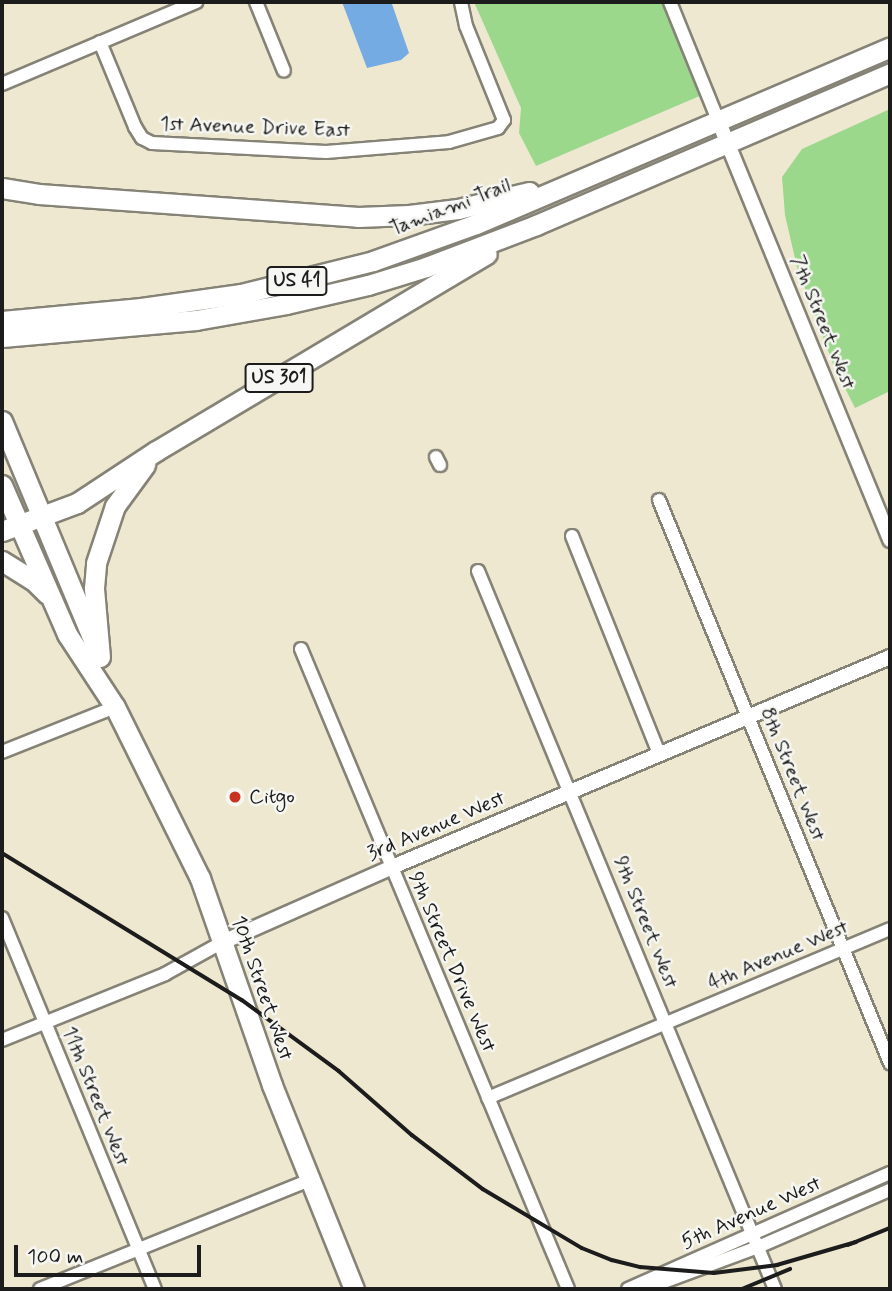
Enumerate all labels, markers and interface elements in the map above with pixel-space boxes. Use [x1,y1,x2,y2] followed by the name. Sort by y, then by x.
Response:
[160,111,350,143] street label: 1st Avenue Drive East
[385,172,515,242] street label: Tamiami Trail
[784,250,862,394] street label: 7th Street West
[266,266,328,296] road number: US 41
[244,362,314,394] road number: US 301
[754,702,832,846] street label: 8th Street West
[249,784,295,810] place label: Citgo
[363,785,509,867] street label: 3rd Avenue West
[227,789,243,805] marker: Citgo
[608,851,684,993] street label: 9th Street West
[402,868,502,1056] street label: 9th Street Drive West
[225,911,299,1065] street label: 10th Street West
[704,914,852,996] street label: 4th Avenue West
[56,1021,136,1171] street label: 11th Street West
[677,1171,825,1255] street label: 5th Avenue West
[18,1232,205,1276] scale bar
[27,1243,83,1271] text: 100 m

